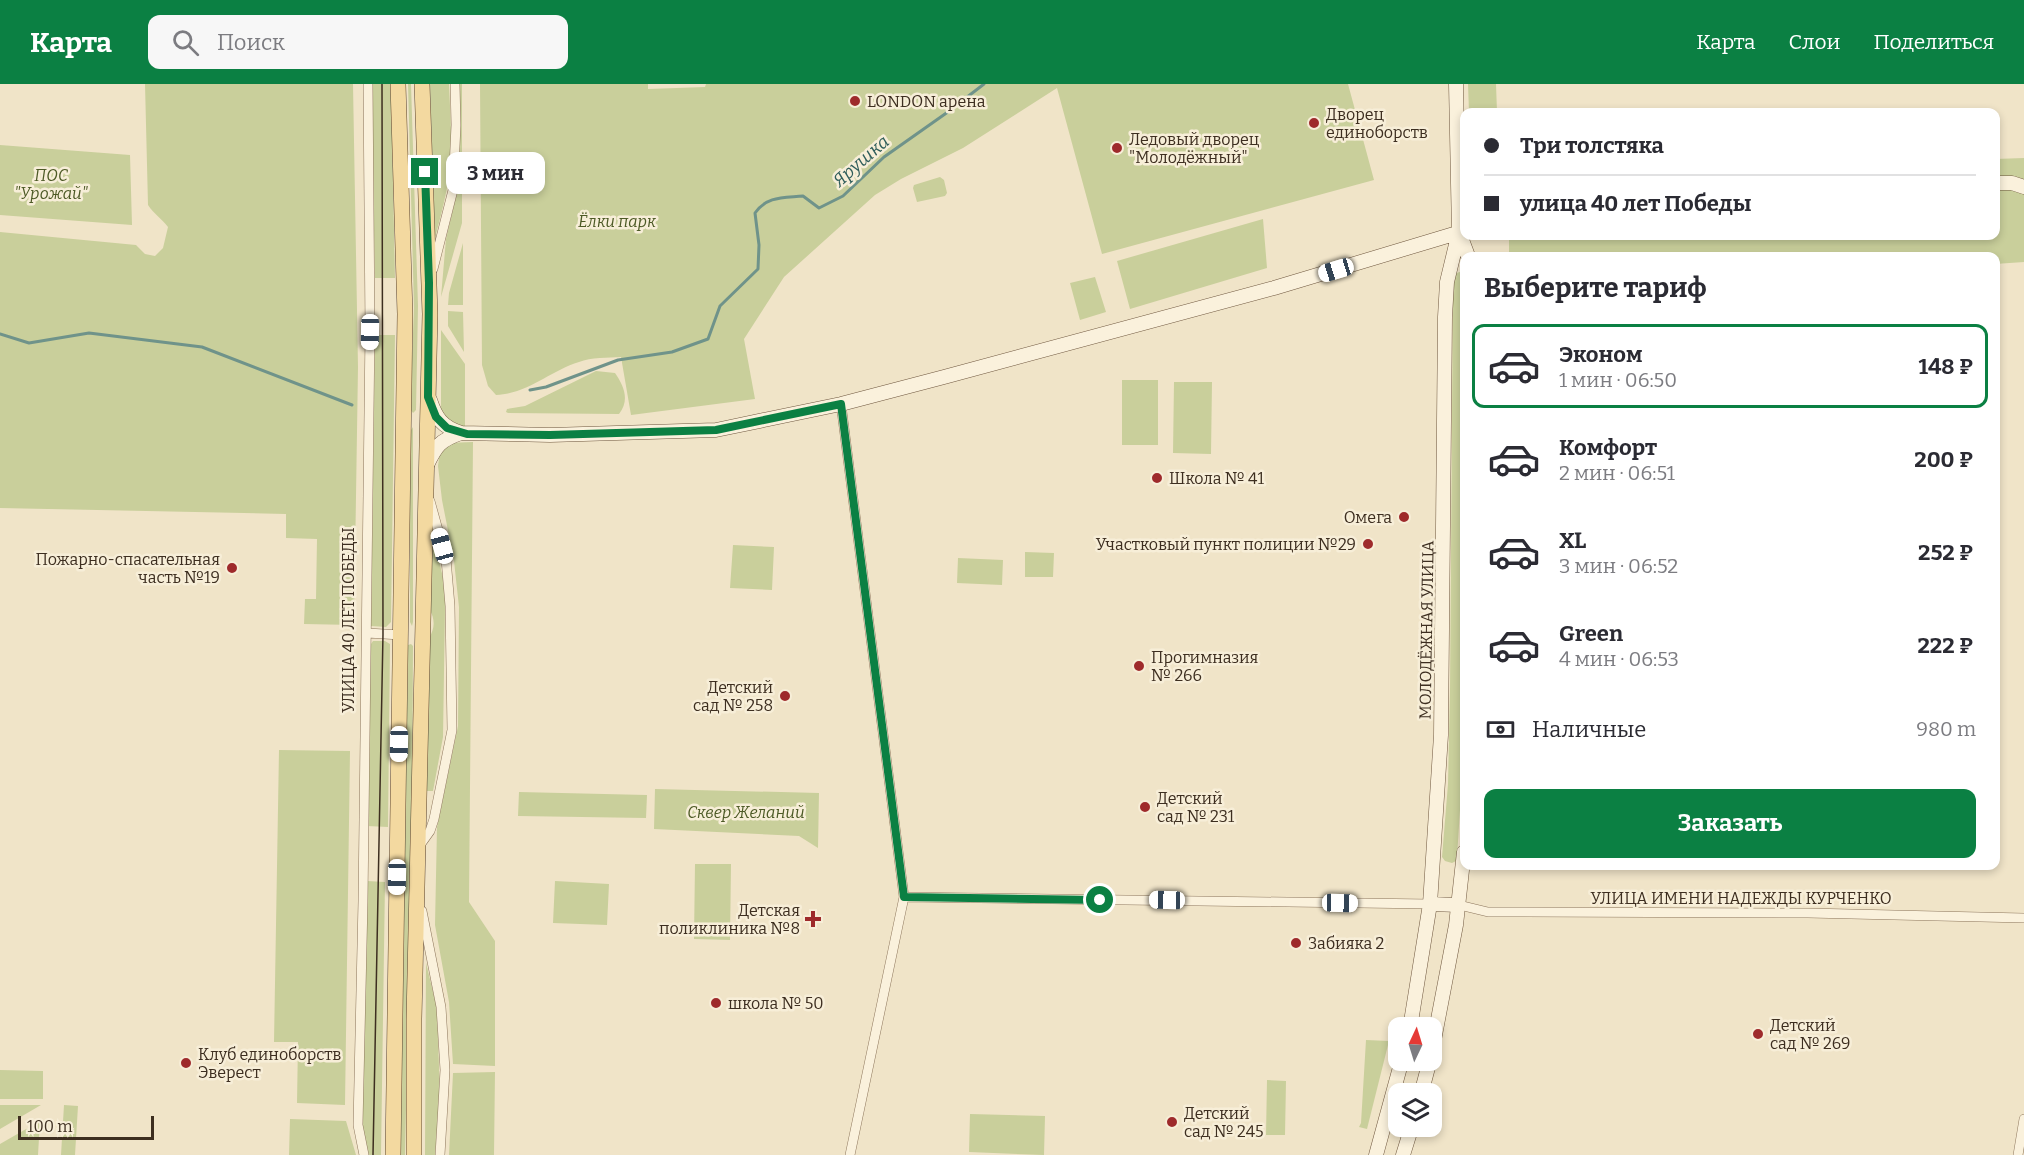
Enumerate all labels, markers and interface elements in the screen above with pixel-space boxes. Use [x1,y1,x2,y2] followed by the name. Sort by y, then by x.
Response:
[148,15,568,69] search box
[30,26,112,59] text: Карта
[169,26,202,59] icon: search
[217,29,285,56] text: Поиск
[1696,29,1755,55] text: Карта
[1788,29,1840,55] text: Слои
[1873,29,1994,55] text: Поделиться
[867,92,986,111] place label: LONDON арена
[848,94,862,108] marker: LONDON арена
[1326,105,1428,142] place label: Дворец единоборств
[1307,116,1321,130] marker: Дворец единоборств
[1129,130,1260,167] place label: Ледовый дворец "Молодёжный"
[828,131,894,192] water label: Ярушка
[1520,132,1664,159] text: Три толстяка
[1110,141,1124,155] marker: Ледовый дворец "Молодёжный"
[446,151,545,193] callout: 3 мин
[411,158,438,185] route end
[467,161,524,185] text: 3 мин
[14,166,89,203] park label: ПОС "Урожай"
[1520,190,1751,217] text: улица 40 лет Победы
[578,212,657,231] park label: Ёлки парк
[1316,256,1356,284] car
[1484,272,1707,304] text: Выберите тариф
[361,314,379,350] car
[1487,339,1541,393] icon: car
[1559,341,1642,368] text: Эконом
[1918,353,1973,380] text: 148 ₽
[1559,368,1677,392] text: 1 мин · 06:50
[1487,432,1541,486] icon: car
[1559,434,1657,461] text: Комфорт
[1914,446,1973,473] text: 200 ₽
[1559,461,1675,485] text: 2 мин · 06:51
[1169,469,1264,488] place label: Школа № 41
[1150,471,1164,485] marker: Школа № 41
[1344,508,1392,527] place label: Омега
[1397,510,1411,524] marker: Омега
[1487,525,1541,579] icon: car
[429,526,455,566] car
[339,527,358,713] street label: УЛИЦА 40 ЛЕТ ПОБЕДЫ
[1559,527,1586,554] text: XL
[1096,535,1356,554] place label: Участковый пункт полиции №29
[1361,537,1375,551] marker: Участковый пункт полиции №29
[1918,539,1973,566] text: 252 ₽
[1415,540,1438,720] street label: МОЛОДЁЖНАЯ УЛИЦА
[35,550,220,587] place label: Пожарно-спасательная часть №19
[1559,554,1678,578] text: 3 мин · 06:52
[225,561,239,575] marker: Пожарно-спасательная часть №19
[1487,618,1541,672] icon: car
[1559,620,1623,647] text: Green
[1917,632,1973,659] text: 222 ₽
[1559,647,1679,671] text: 4 мин · 06:53
[1151,648,1259,685] place label: Прогимназия № 266
[1132,659,1146,673] marker: Прогимназия № 266
[693,678,773,715] place label: Детский сад № 258
[778,689,792,703] marker: Детский сад № 258
[1484,713,1517,746] icon: cash
[1532,716,1646,743] text: Наличные
[1916,717,1976,741] text: 980 m
[390,726,408,762] car
[1157,789,1235,826] place label: Детский сад № 231
[1484,789,1976,858] button: Заказать
[1138,800,1152,814] marker: Детский сад № 231
[687,803,805,822] park label: Сквер Желаний
[388,859,406,895] car
[1086,886,1113,913] route start
[1590,889,1892,908] street label: УЛИЦА ИМЕНИ НАДЕЖДЫ КУРЧЕНКО
[1149,891,1185,909] car
[1322,894,1358,912] car
[659,901,800,938] place label: Детская поликлиника №8
[804,910,822,928] marker: Детская поликлиника №8
[1308,934,1384,953] place label: Забияка 2
[1289,936,1303,950] marker: Забияка 2
[728,994,824,1013] place label: школа № 50
[709,996,723,1010] marker: школа № 50
[1770,1016,1851,1053] place label: Детский сад № 269
[1388,1017,1442,1071] north arrow
[1388,1017,1442,1137] map controls
[1751,1027,1765,1041] marker: Детский сад № 269
[198,1045,341,1082] place label: Клуб единоборств Эверест
[179,1056,193,1070] marker: Клуб единоборств Эверест
[1388,1083,1442,1137] button: layers
[1184,1104,1264,1141] place label: Детский сад № 245
[18,1113,154,1140] scale bar
[1165,1115,1179,1129] marker: Детский сад № 245
[27,1117,72,1136] text: 100 m

